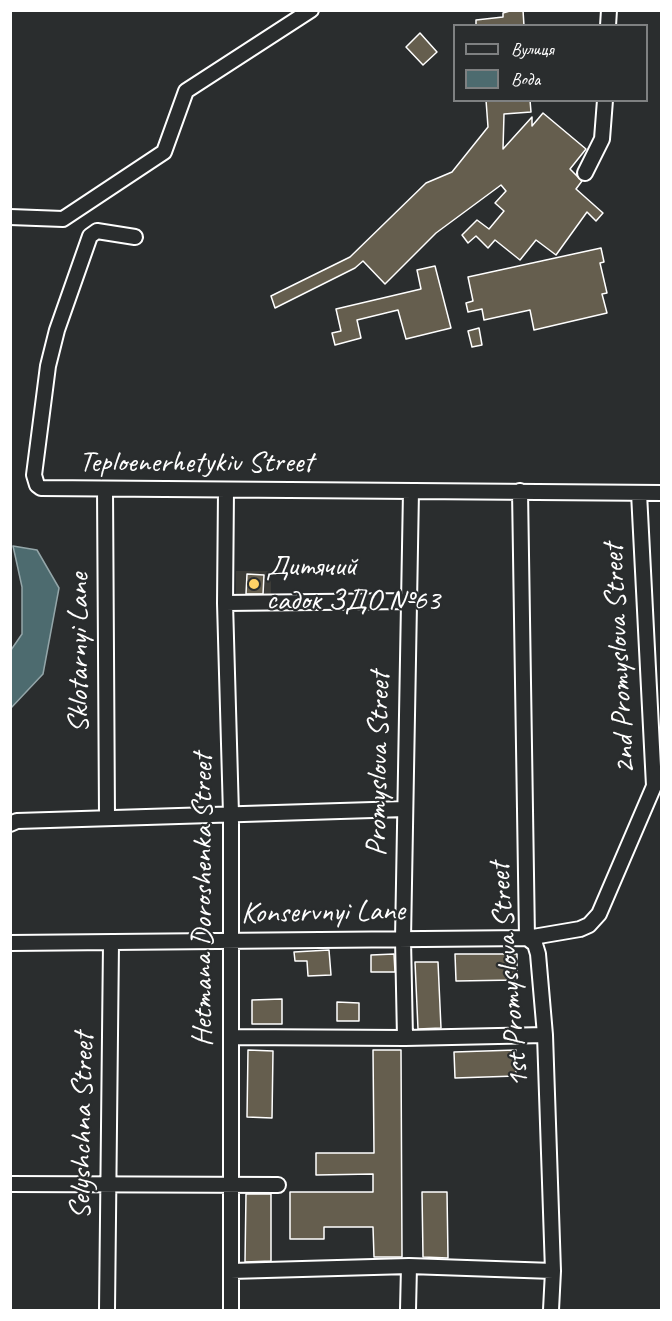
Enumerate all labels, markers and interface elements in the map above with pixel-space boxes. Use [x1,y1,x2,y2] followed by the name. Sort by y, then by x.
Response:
[453,24,648,102] legend
[511,38,554,60] text: Вулиця
[511,68,540,90] text: Вода
[79,445,313,481] street label: Teploenerhetykiv Street
[596,543,644,775] street label: 2nd Promyslova Street
[266,549,440,620] place label: Дитячий садок ЗДО №63
[61,573,97,733] street label: Sklotarnyi Lane
[247,577,261,591] marker: Дитячий садок ЗДО №63
[359,671,399,857] street label: Promyslova Street
[185,753,221,1047] street label: Hetmana Doroshenka Street
[482,861,538,1089] street label: 1st Promyslova Street
[241,894,405,932] street label: Konservnyi Lane
[63,1032,103,1220] street label: Selyshchna Street

